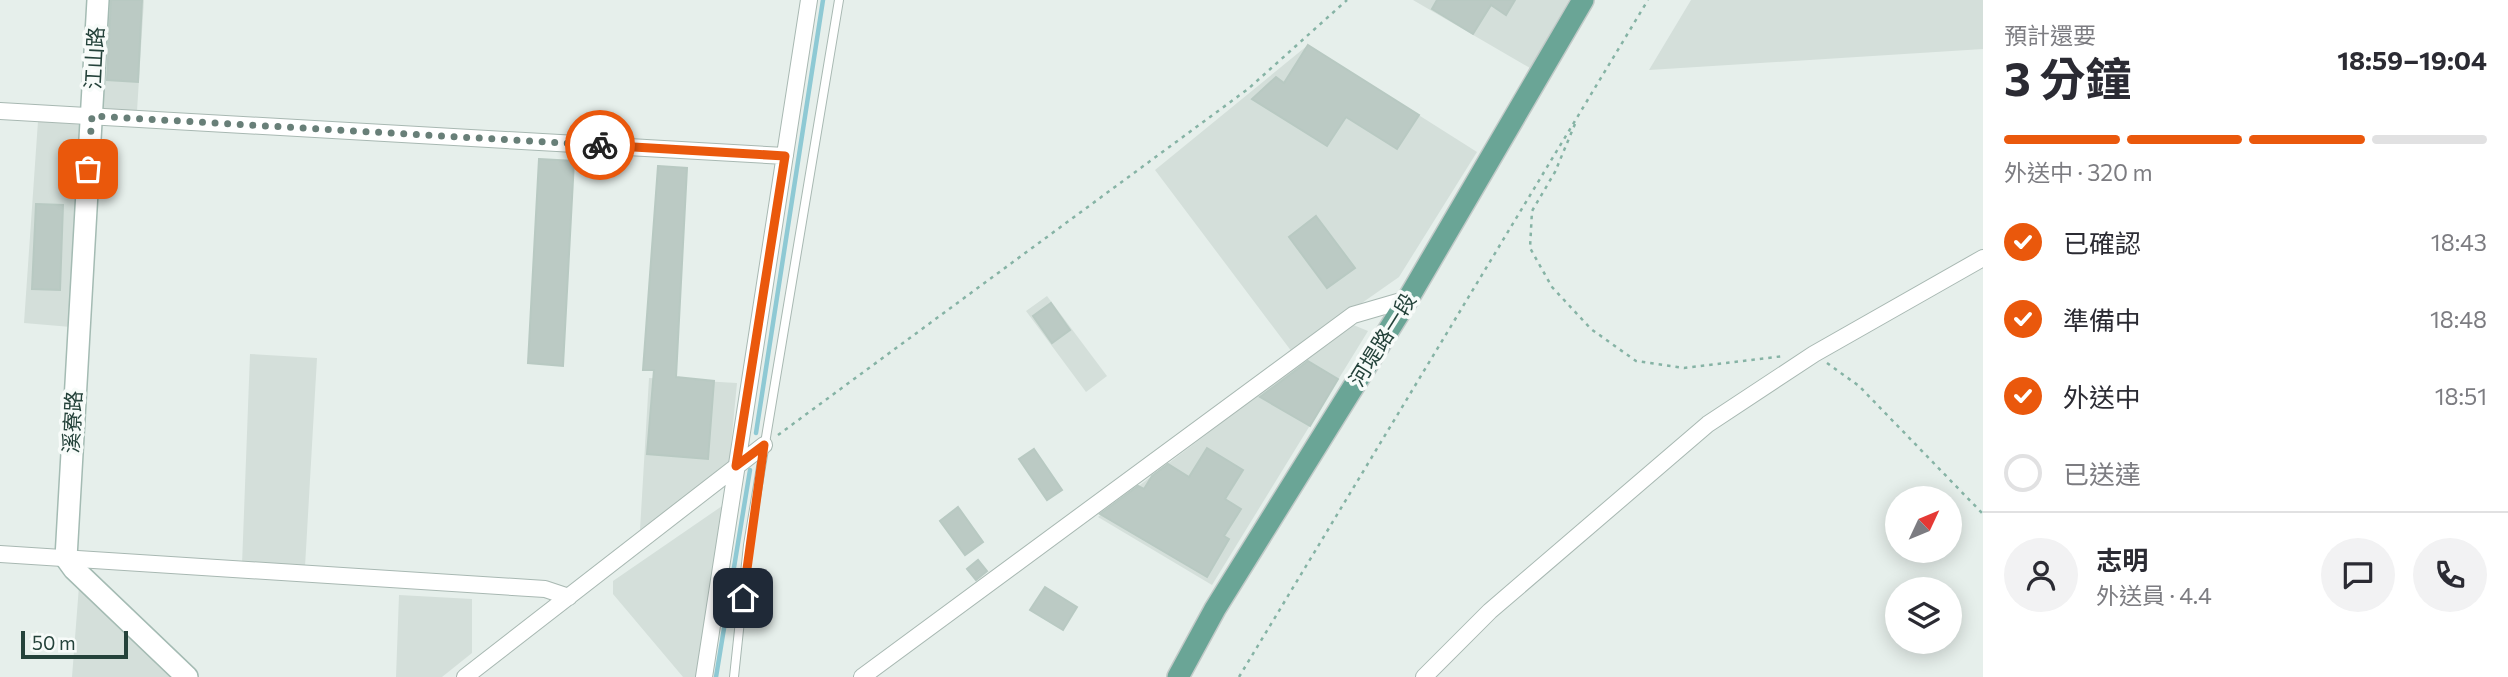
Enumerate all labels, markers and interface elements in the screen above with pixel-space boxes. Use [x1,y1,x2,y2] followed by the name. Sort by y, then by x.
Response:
[2004,21,2096,49] text: 預計還要
[79,26,108,90] street label: 江山路
[2337,44,2487,75] text: 18:59–19:04
[2004,49,2132,105] text: 3 分鐘
[565,110,635,180] courier
[581,126,619,164] icon: bike
[58,139,118,199] pin
[69,150,107,188] icon: bag
[2004,158,2152,186] text: 外送中 · 320 m
[2004,223,2042,261] icon: check
[2063,227,2141,258] text: 已確認
[2431,228,2487,256] text: 18:43
[1343,288,1420,390] street label: 河堤路一段
[2004,300,2042,338] icon: check
[2063,304,2141,335] text: 準備中
[2430,305,2487,333] text: 18:48
[2004,377,2042,415] icon: check
[2063,381,2141,412] text: 外送中
[2435,382,2487,410] text: 18:51
[57,390,86,454] street label: 溪寮路
[2063,458,2141,489] text: 已送達
[1885,486,1962,564] north arrow
[1885,486,1962,654] map controls
[2004,538,2078,612] button: person
[2321,538,2395,612] button: chat
[2413,538,2487,612] button: phone
[2096,544,2148,575] text: 志明
[713,568,773,628] pin
[1885,577,1962,654] button: layers
[724,579,762,617] icon: home
[2096,581,2212,609] text: 外送員 · 4.4
[21,628,128,660] scale bar
[32,631,76,654] text: 50 m

